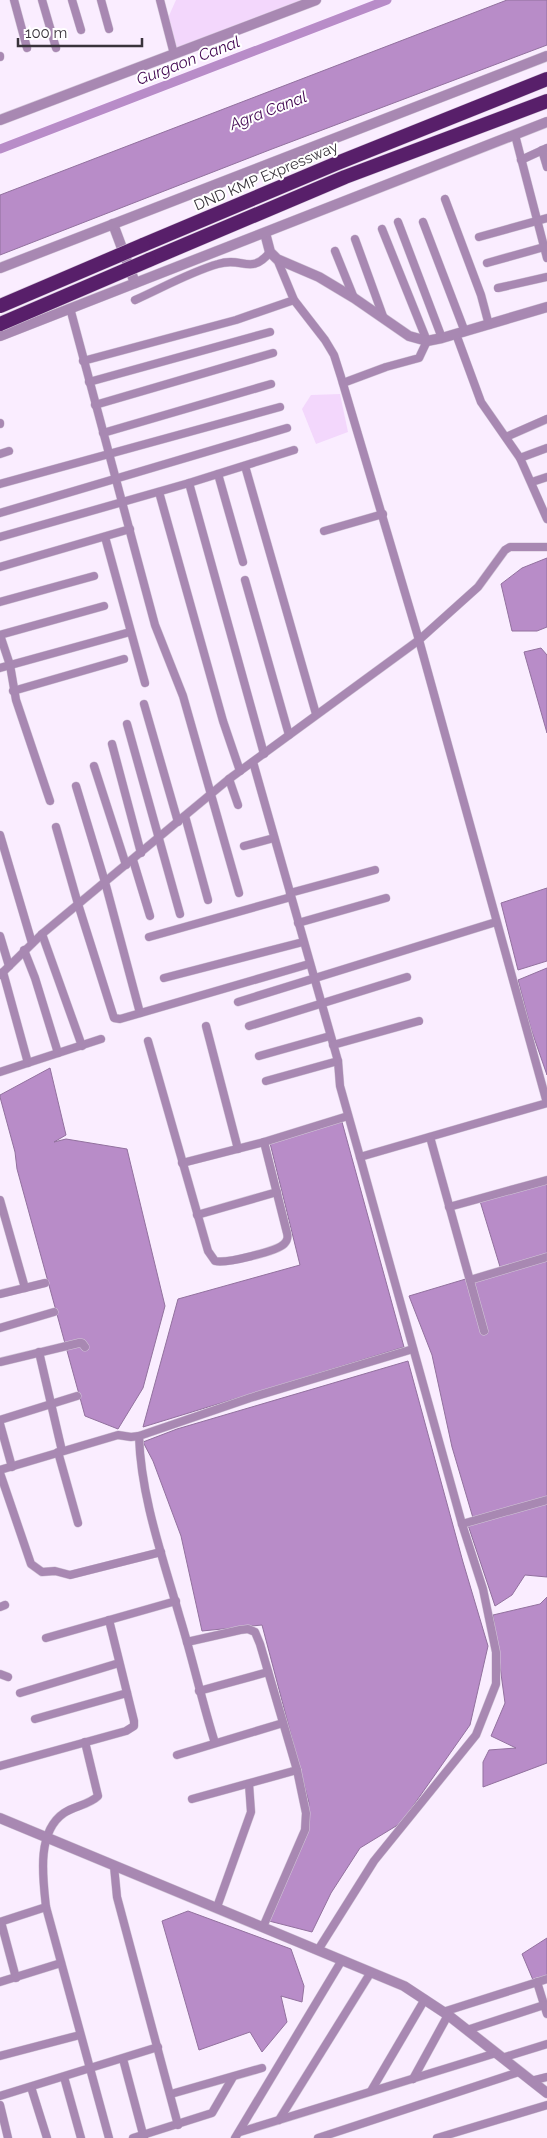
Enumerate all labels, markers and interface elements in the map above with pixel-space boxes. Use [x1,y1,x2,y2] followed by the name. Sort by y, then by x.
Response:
[18,15,141,47] scale bar
[25,24,67,42] text: 100 m
[134,32,243,89] water label: Gurgaon Canal
[226,87,310,134] water label: Agra Canal
[191,138,341,214] street label: DND KMP Expressway

